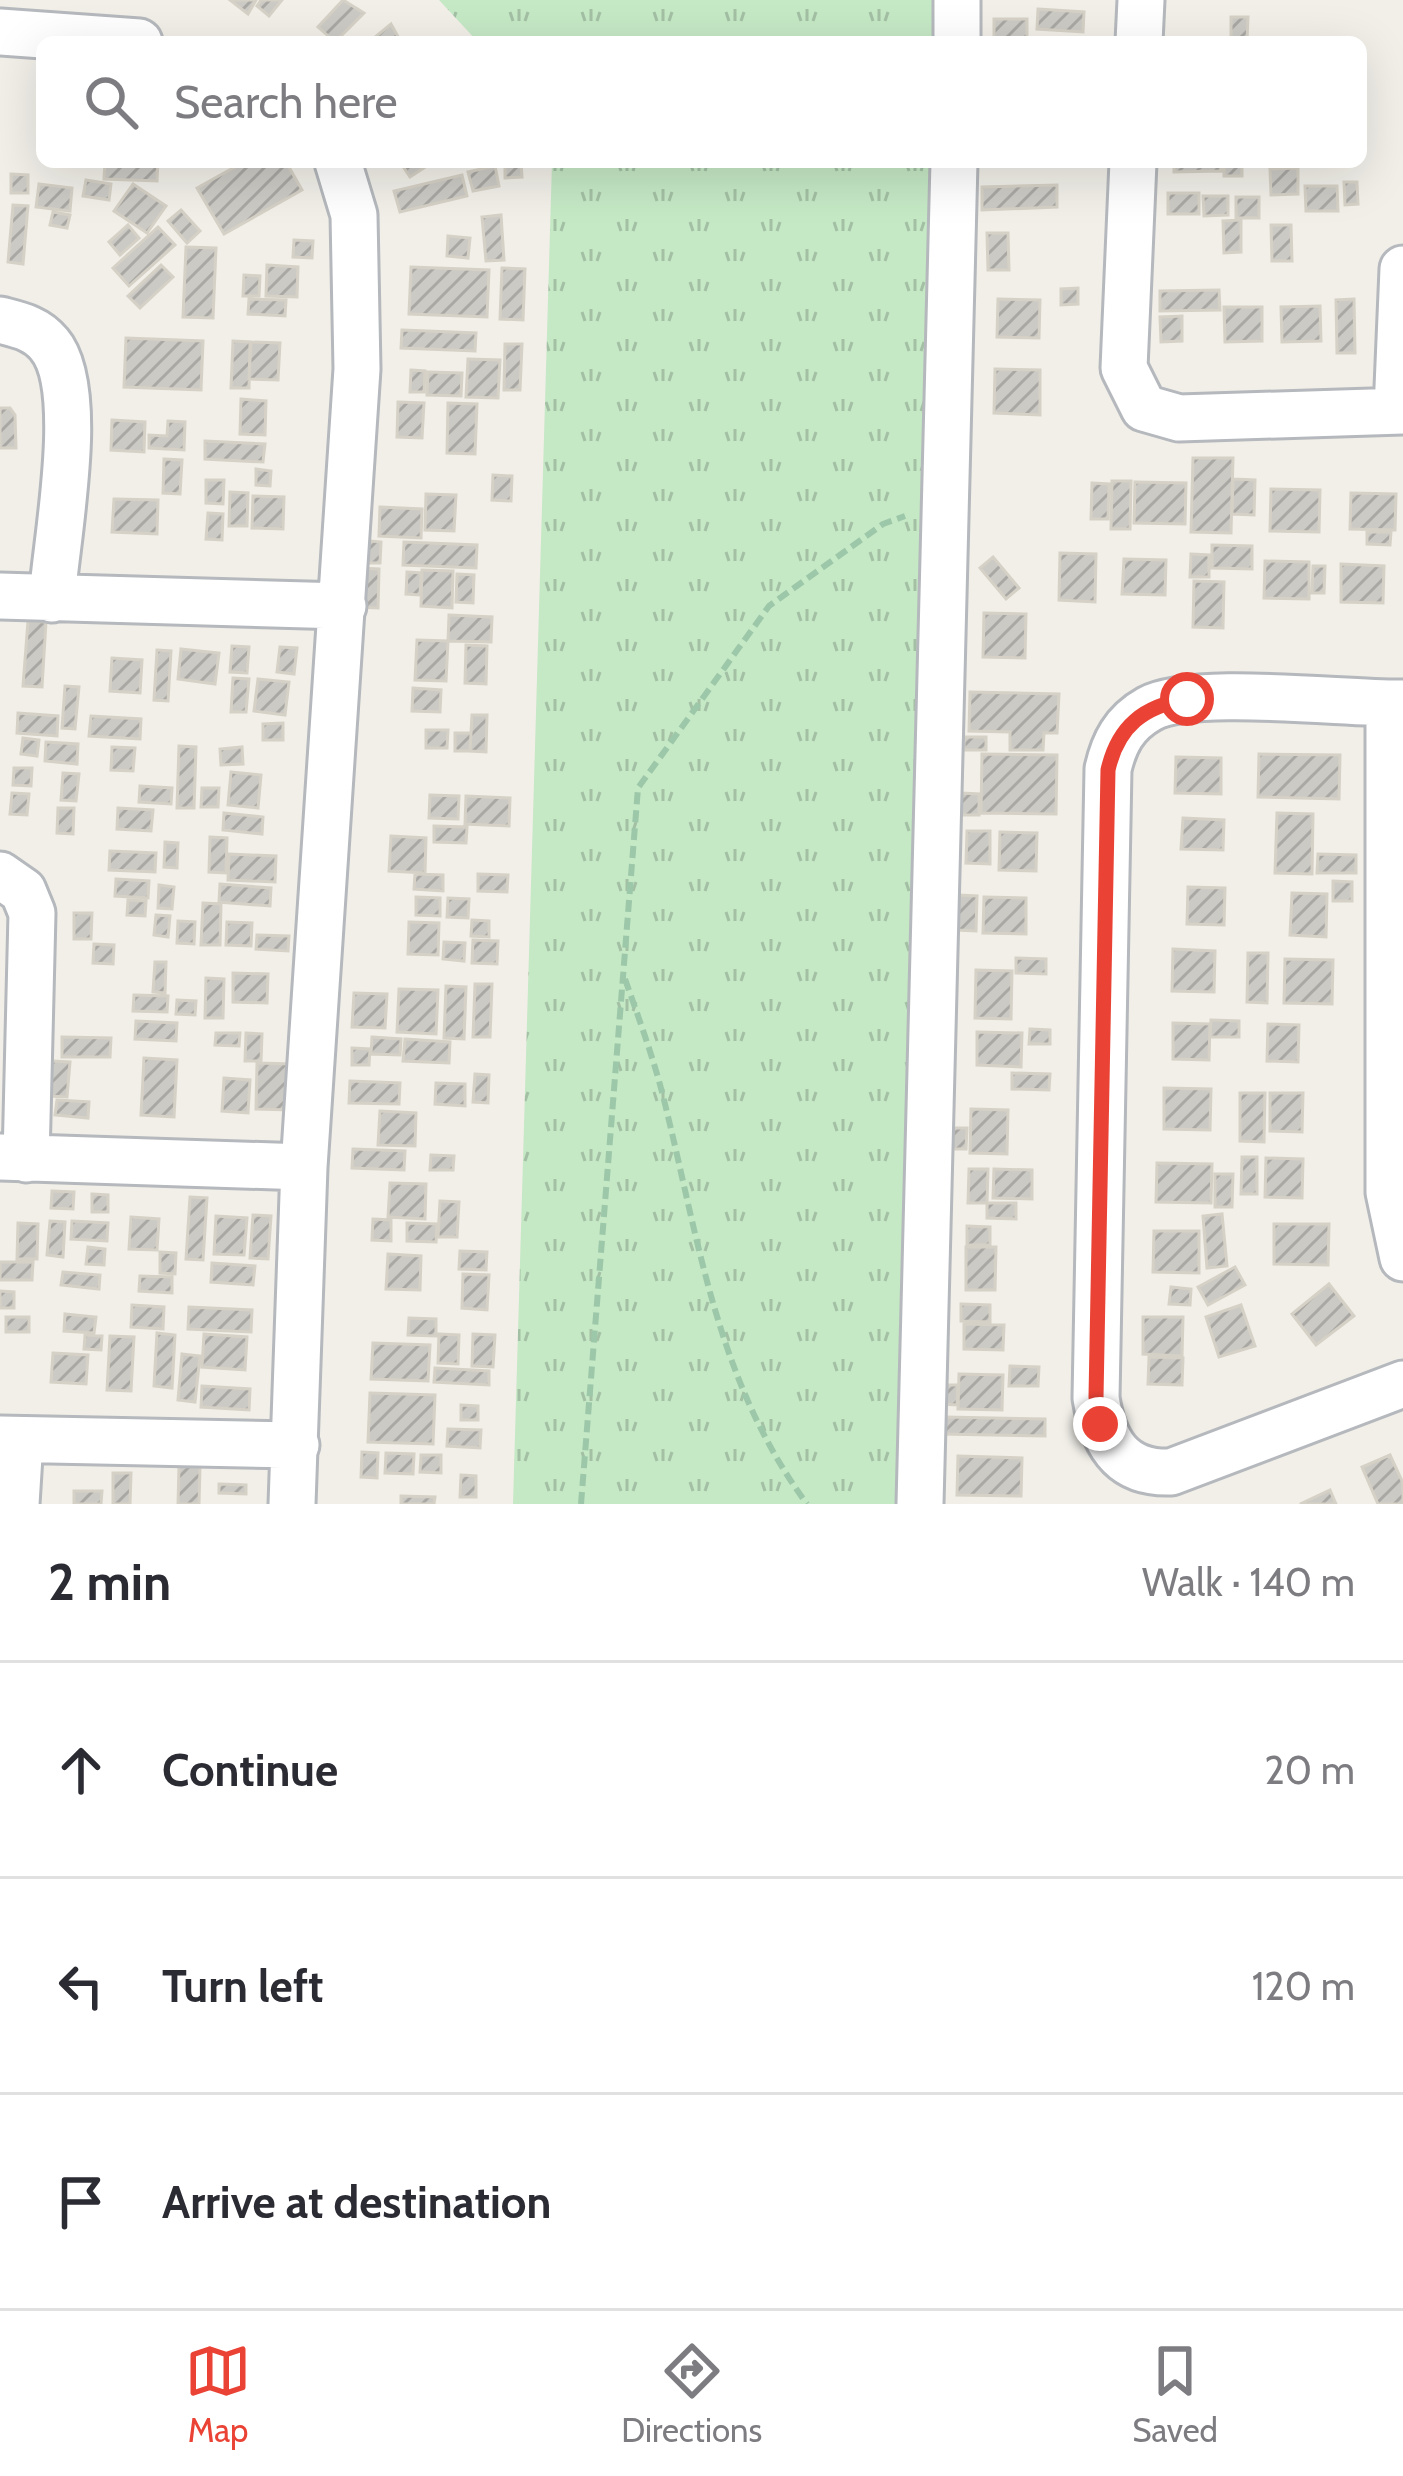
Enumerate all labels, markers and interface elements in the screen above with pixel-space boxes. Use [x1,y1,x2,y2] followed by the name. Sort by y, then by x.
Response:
[36,36,1367,168] search box
[78,69,144,135] icon: search
[174,75,398,129] text: Search here
[1160,672,1214,726] route start
[1073,1397,1127,1451] route end
[48,1551,171,1613] text: 2 min
[1142,1558,1355,1606] text: Walk · 140 m
[48,1737,114,1803] icon: ahead
[162,1743,338,1797] text: Continue
[1264,1746,1355,1794] text: 20 m
[48,1953,114,2019] icon: left
[162,1959,324,2013] text: Turn left
[1252,1962,1355,2010] text: 120 m
[48,2169,114,2235] icon: arrive
[162,2175,551,2229] text: Arrive at destination
[185,2338,251,2450] tab: Map
[621,2338,762,2450] tab: Directions
[1132,2338,1218,2450] tab: Saved

